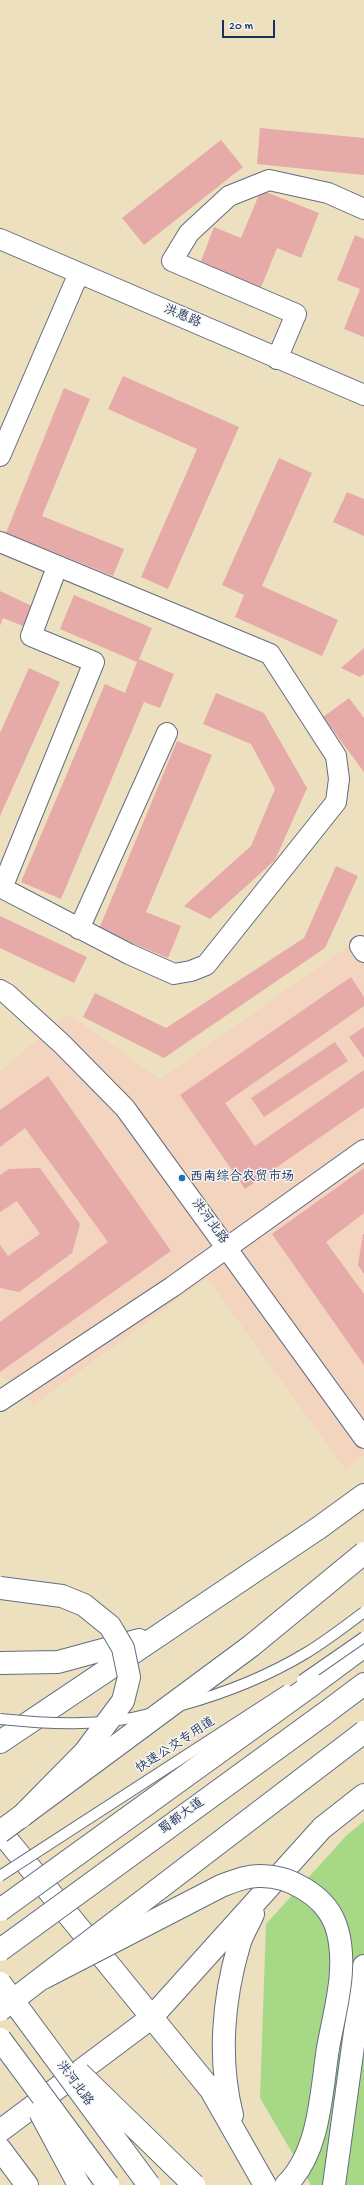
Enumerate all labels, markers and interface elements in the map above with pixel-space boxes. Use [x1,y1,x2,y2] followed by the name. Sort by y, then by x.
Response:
[224,12,277,38] scale bar
[229,20,253,34] text: 20 m
[161,302,203,332] street label: 洪惠路
[190,1170,294,1186] place label: 西南综合农贸市场
[177,1173,187,1183] marker: 西南综合农贸市场
[187,1196,231,1248] street label: 洪河北路
[134,1715,218,1777] street label: 快速公交专用道
[156,1795,208,1839] street label: 蜀都大道
[52,2058,96,2110] street label: 洪河北路

